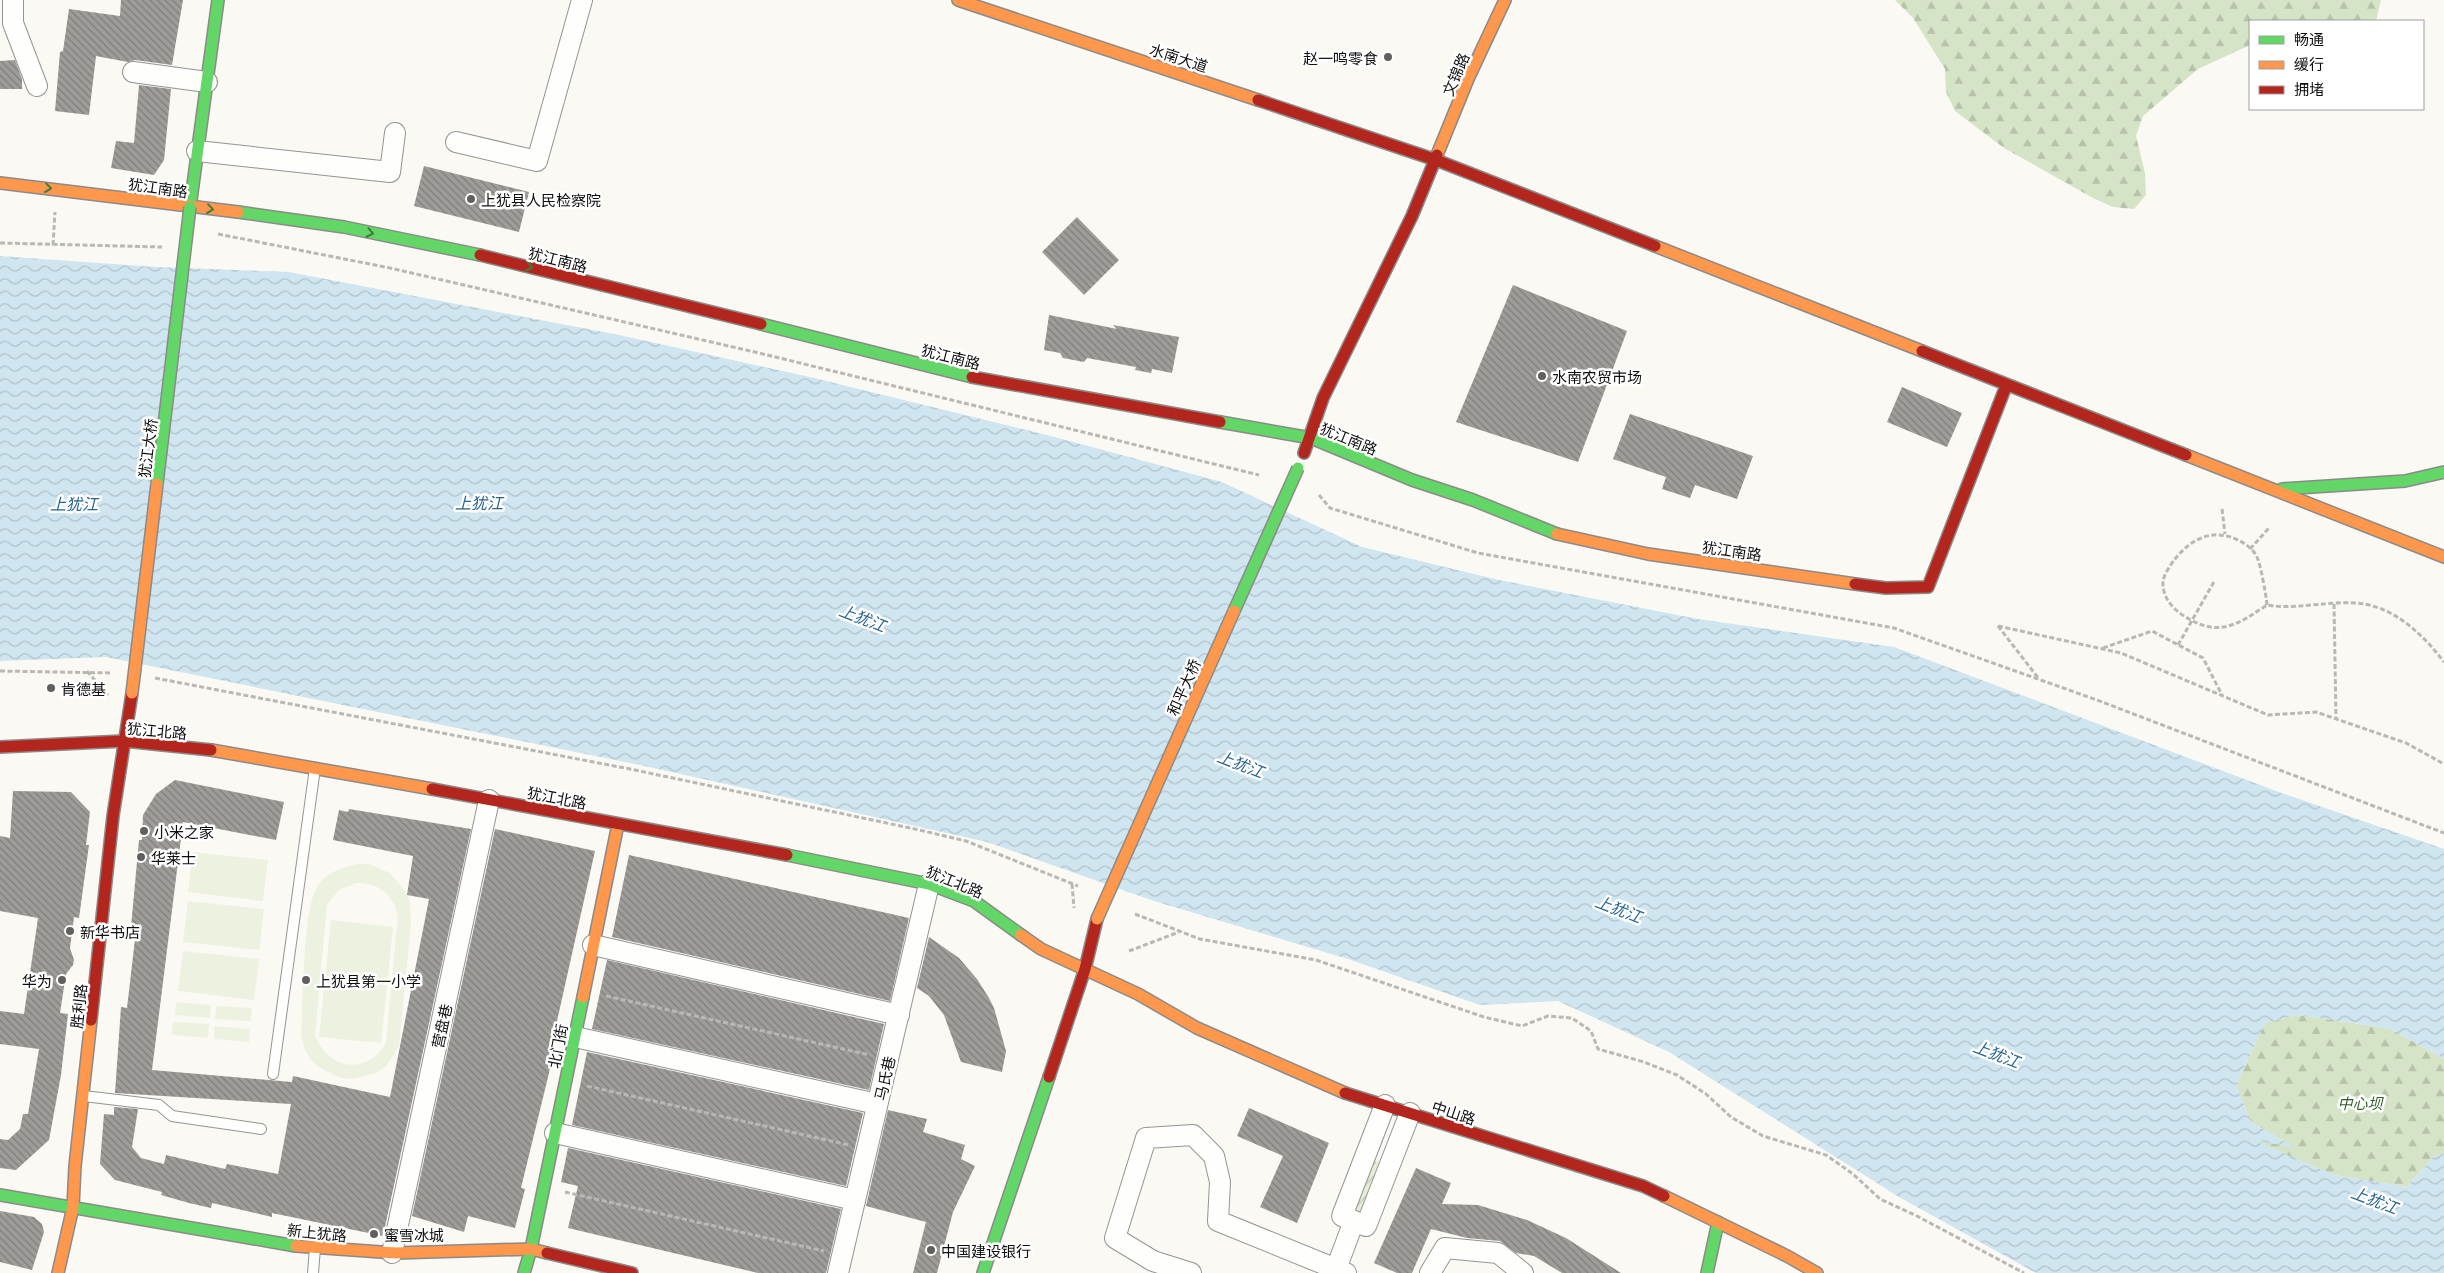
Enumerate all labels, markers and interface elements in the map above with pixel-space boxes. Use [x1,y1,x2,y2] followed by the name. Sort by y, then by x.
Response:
[2249,20,2424,110] legend
[2294,28,2324,49] text: 畅通
[1147,38,1211,76] street label: 水南大道
[1303,47,1378,68] place label: 赵一鸣零食
[1437,49,1473,99] street label: 文锦路
[1382,51,1394,63] marker: 赵一鸣零食
[2294,53,2324,74] text: 缓行
[2294,78,2324,99] text: 拥堵
[127,172,189,202] street label: 犹江南路
[45,182,53,193] one-way arrow
[481,189,601,210] place label: 上犹县人民检察院
[465,193,477,205] marker: 上犹县人民检察院
[206,203,214,214] one-way arrow
[366,227,375,237] one-way arrow
[526,242,590,276] street label: 犹江南路
[525,261,534,272] one-way arrow
[919,339,983,373] street label: 犹江南路
[1552,366,1642,387] place label: 水南农贸市场
[1536,370,1548,382] marker: 水南农贸市场
[133,417,161,479] street label: 犹江大桥
[1317,417,1381,459] street label: 犹江南路
[455,490,505,514] water label: 上犹江
[50,491,100,515] water label: 上犹江
[1701,535,1763,565] street label: 犹江南路
[836,597,892,638] water label: 上犹江
[1161,655,1205,719] street label: 和平大桥
[61,678,106,699] place label: 肯德基
[45,682,57,694] marker: 肯德基
[126,717,188,743] street label: 犹江北路
[1214,743,1270,784] water label: 上犹江
[526,781,588,813] street label: 犹江北路
[154,821,214,842] place label: 小米之家
[138,825,150,837] marker: 小米之家
[151,847,196,868] place label: 华莱士
[135,851,147,863] marker: 华莱士
[923,860,987,902] street label: 犹江北路
[1592,888,1648,929] water label: 上犹江
[80,921,140,942] place label: 新华书店
[64,925,76,937] marker: 新华书店
[22,970,52,991] place label: 华为
[316,970,421,991] place label: 上犹县第一小学
[56,974,68,986] marker: 华为
[300,974,312,986] marker: 上犹县第一小学
[65,983,91,1029] street label: 胜利路
[426,1002,456,1050] street label: 营盘巷
[542,1022,572,1070] street label: 北门街
[1970,1033,2026,1074] water label: 上犹江
[869,1054,899,1102] street label: 马氏巷
[2337,1092,2384,1113] park label: 中心坝
[1429,1095,1479,1129] street label: 中山路
[2348,1179,2404,1220] water label: 上犹江
[286,1218,348,1246] street label: 新上犹路
[384,1224,444,1245] place label: 蜜雪冰城
[368,1228,380,1240] marker: 蜜雪冰城
[941,1240,1031,1261] place label: 中国建设银行
[925,1244,937,1256] marker: 中国建设银行

